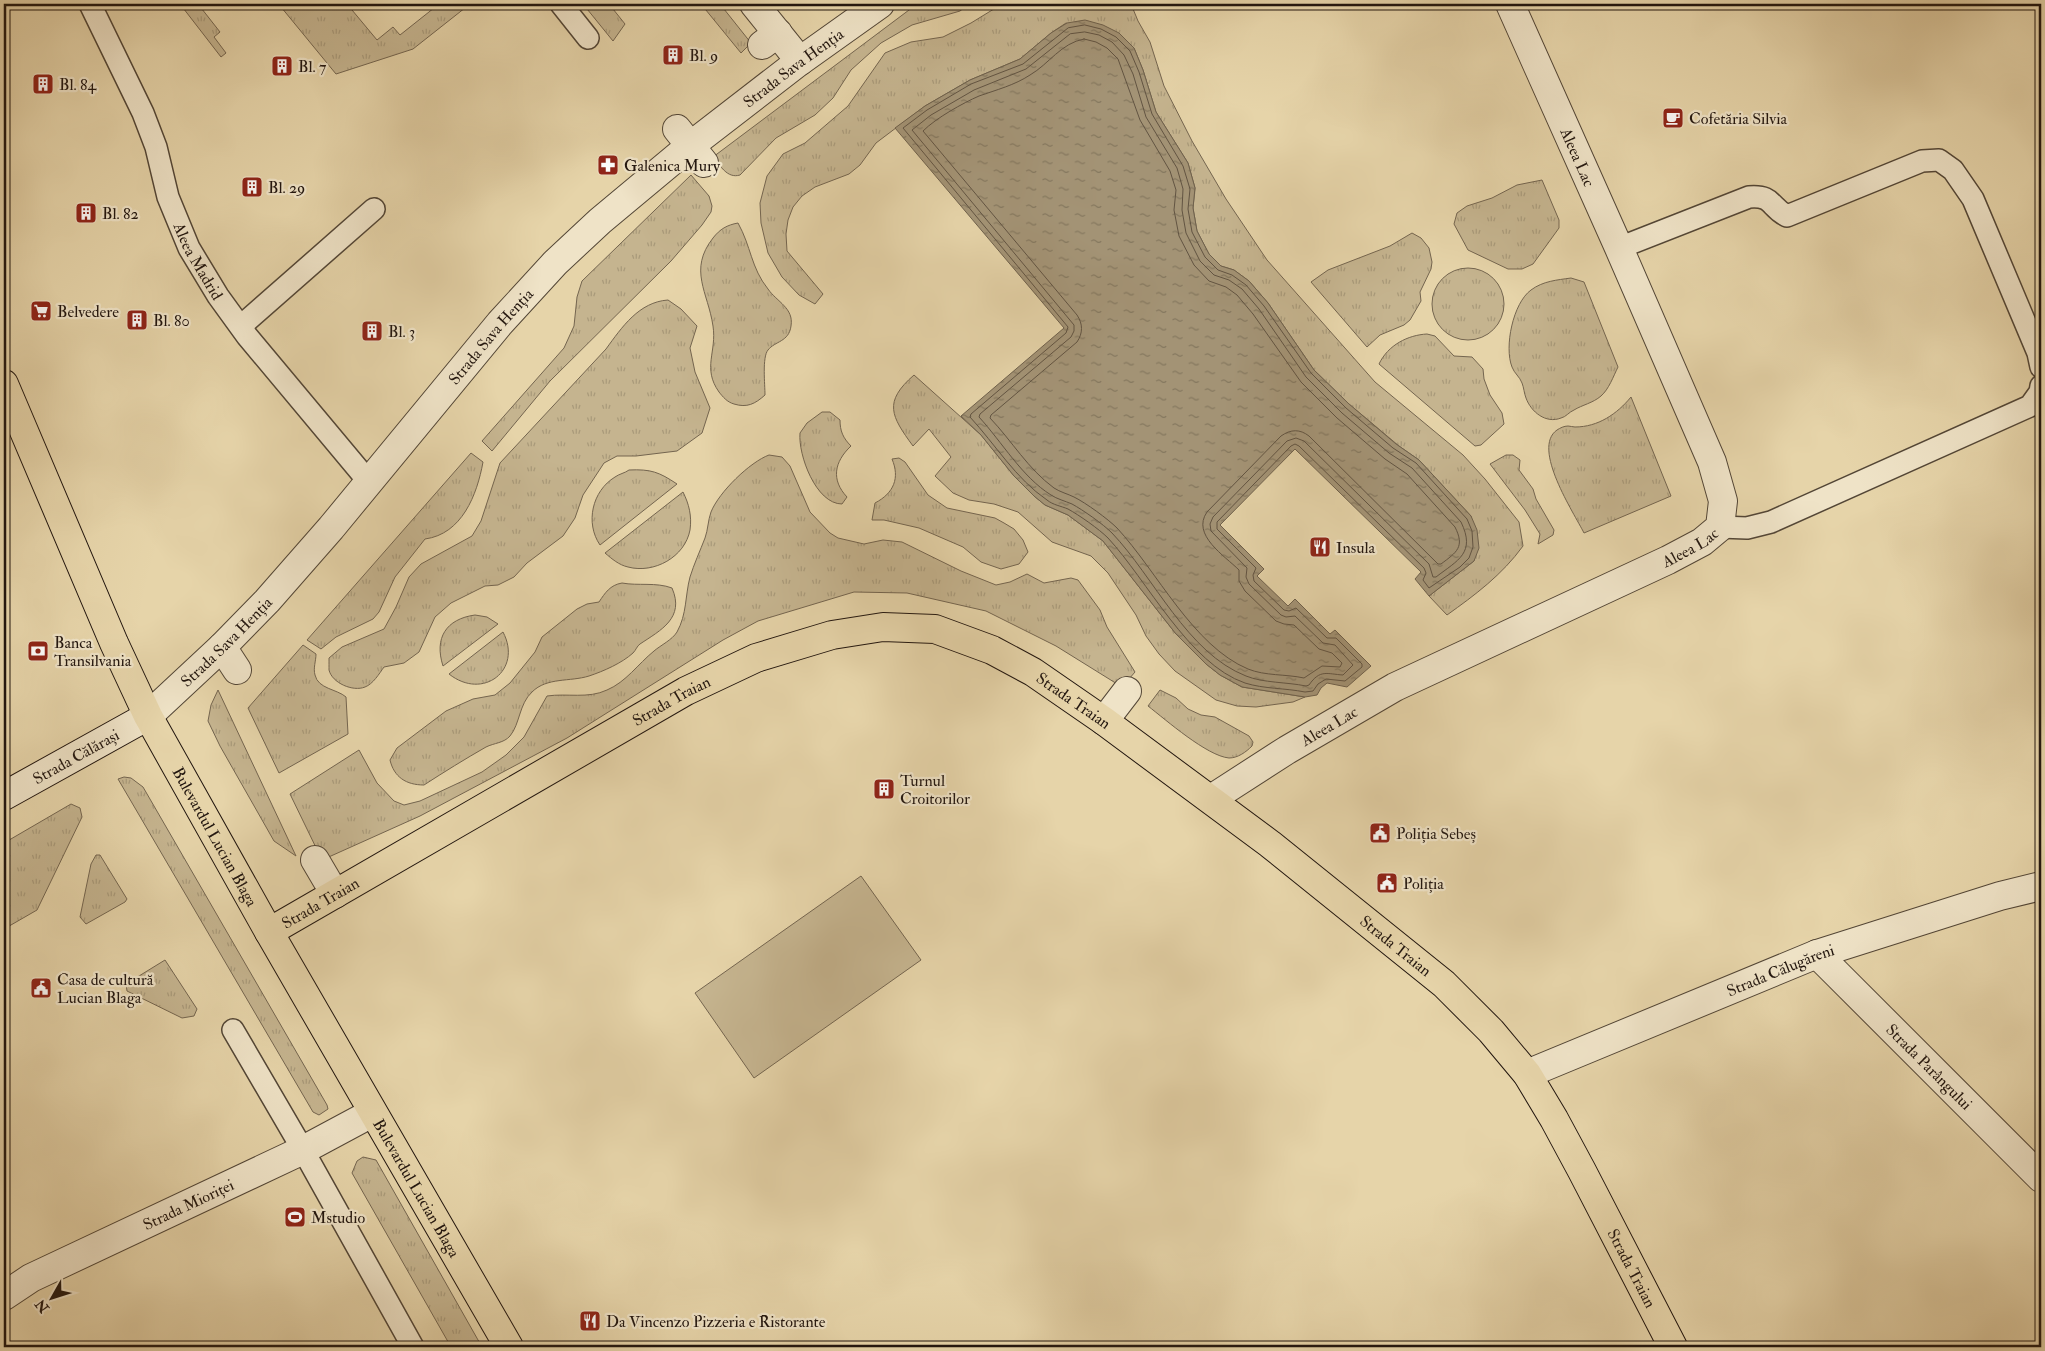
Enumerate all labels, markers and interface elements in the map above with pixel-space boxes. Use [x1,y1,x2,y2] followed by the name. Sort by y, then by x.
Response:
[739,24,848,112] street label: Strada Sava Henția
[661,43,685,67] building icon: Bl. 9
[689,46,718,66] place label: Bl. 9
[270,54,294,78] building icon: Bl. 7
[298,57,327,77] place label: Bl. 7
[31,72,55,96] building icon: Bl. 84
[59,75,98,95] place label: Bl. 84
[1661,106,1685,130] cafe icon: Cofetăria Silvia
[1689,109,1787,129] place label: Cofetăria Silvia
[1555,124,1599,190] street label: Aleea Lac
[596,153,620,177] pharmacy icon: Galenica Mury
[624,156,721,176] place label: Galenica Mury
[240,175,264,199] building icon: Bl. 29
[268,178,305,198] place label: Bl. 29
[74,201,98,225] building icon: Bl. 82
[102,204,139,224] place label: Bl. 82
[168,219,227,304] street label: Aleea Madrid
[444,284,538,389] street label: Strada Sava Henția
[29,299,53,323] supermarket icon: Belvedere
[57,302,119,322] place label: Belvedere
[125,308,149,332] building icon: Bl. 80
[153,311,190,331] place label: Bl. 80
[360,319,384,343] building icon: Bl. 3
[388,322,415,342] place label: Bl. 3
[1658,523,1723,573] street label: Aleea Lac
[1308,535,1332,559] restaurant icon: Insula
[1336,538,1376,558] place label: Insula
[177,592,277,691] street label: Strada Sava Henția
[54,633,132,671] place label: Banca Transilvania
[26,639,50,663] bank icon: Banca Transilvania
[1032,668,1115,734] street label: Strada Traian
[629,672,714,731] street label: Strada Traian
[1297,702,1362,751] street label: Aleea Lac
[29,725,123,789] street label: Strada Călărași
[168,764,262,911] street label: Bulevardul Lucian Blaga
[900,771,970,809] place label: Turnul Croitorilor
[872,777,896,801] building icon: Turnul Croitorilor
[1368,821,1392,845] public building icon: Poliția Sebeș
[1396,824,1476,844] place label: Poliția Sebeș
[1375,871,1399,895] public building icon: Poliția
[278,873,363,934] street label: Strada Traian
[1403,874,1444,894] place label: Poliția
[1356,911,1435,981] street label: Strada Traian
[1724,940,1837,1001] street label: Strada Călugăreni
[57,970,154,1008] place label: Casa de cultură Lucian Blaga
[29,976,53,1000] public building icon: Casa de cultură Lucian Blaga
[1881,1020,1976,1114] street label: Strada Parângului
[368,1115,464,1262] street label: Bulevardul Lucian Blaga
[140,1175,237,1235] street label: Strada Mioriței
[283,1205,307,1229] sports icon: Mstudio
[311,1208,365,1228] place label: Mstudio
[1603,1226,1660,1311] street label: Strada Traian
[28,1274,78,1324] north arrow
[31,1295,53,1317] text: N
[578,1309,602,1333] restaurant icon: Da Vincenzo Pizzeria e Ristorante
[606,1312,826,1332] place label: Da Vincenzo Pizzeria e Ristorante

